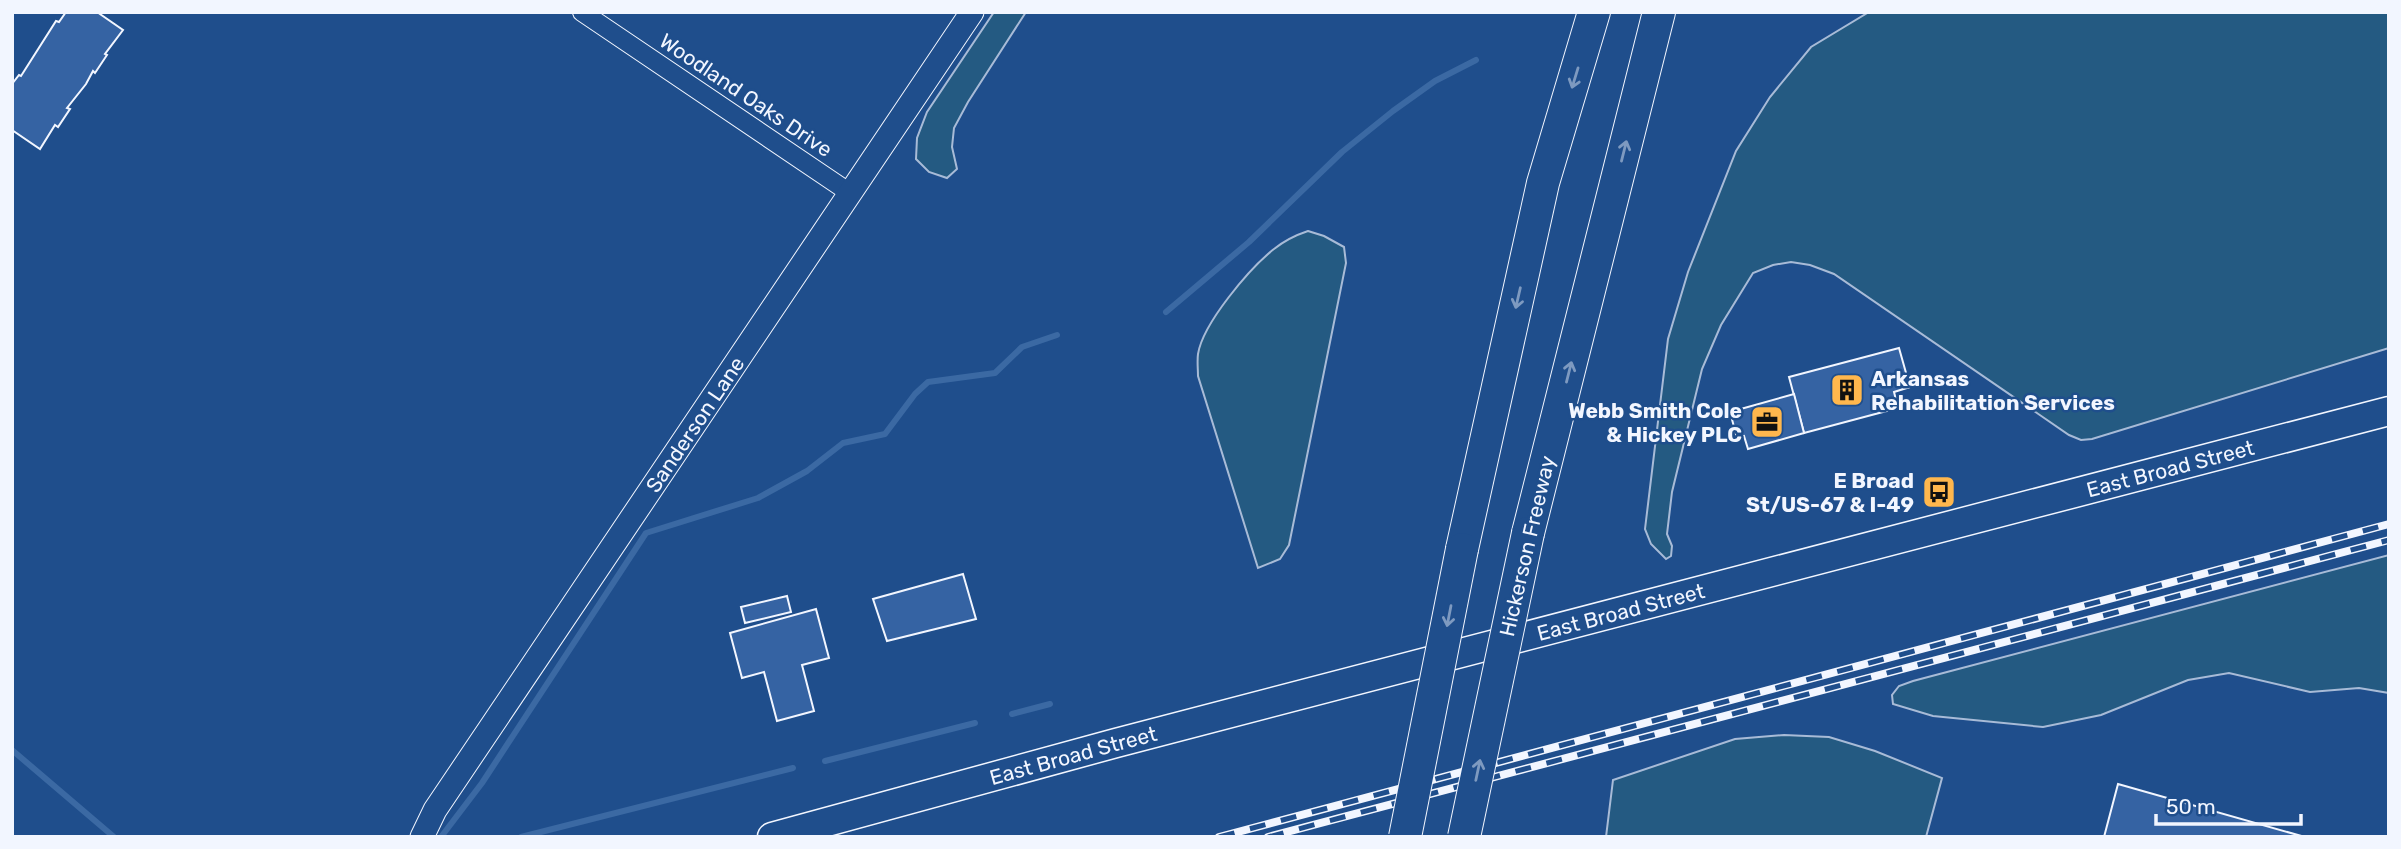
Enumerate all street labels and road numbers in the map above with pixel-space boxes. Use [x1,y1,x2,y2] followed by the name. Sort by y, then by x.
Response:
[655,28,837,162] street label: Woodland Oaks Drive
[640,352,749,497] street label: Sanderson Lane
[2084,434,2257,502] street label: East Broad Street
[1494,453,1560,639] street label: Hickerson Freeway
[1534,578,1707,645] street label: East Broad Street
[987,720,1159,790] street label: East Broad Street

